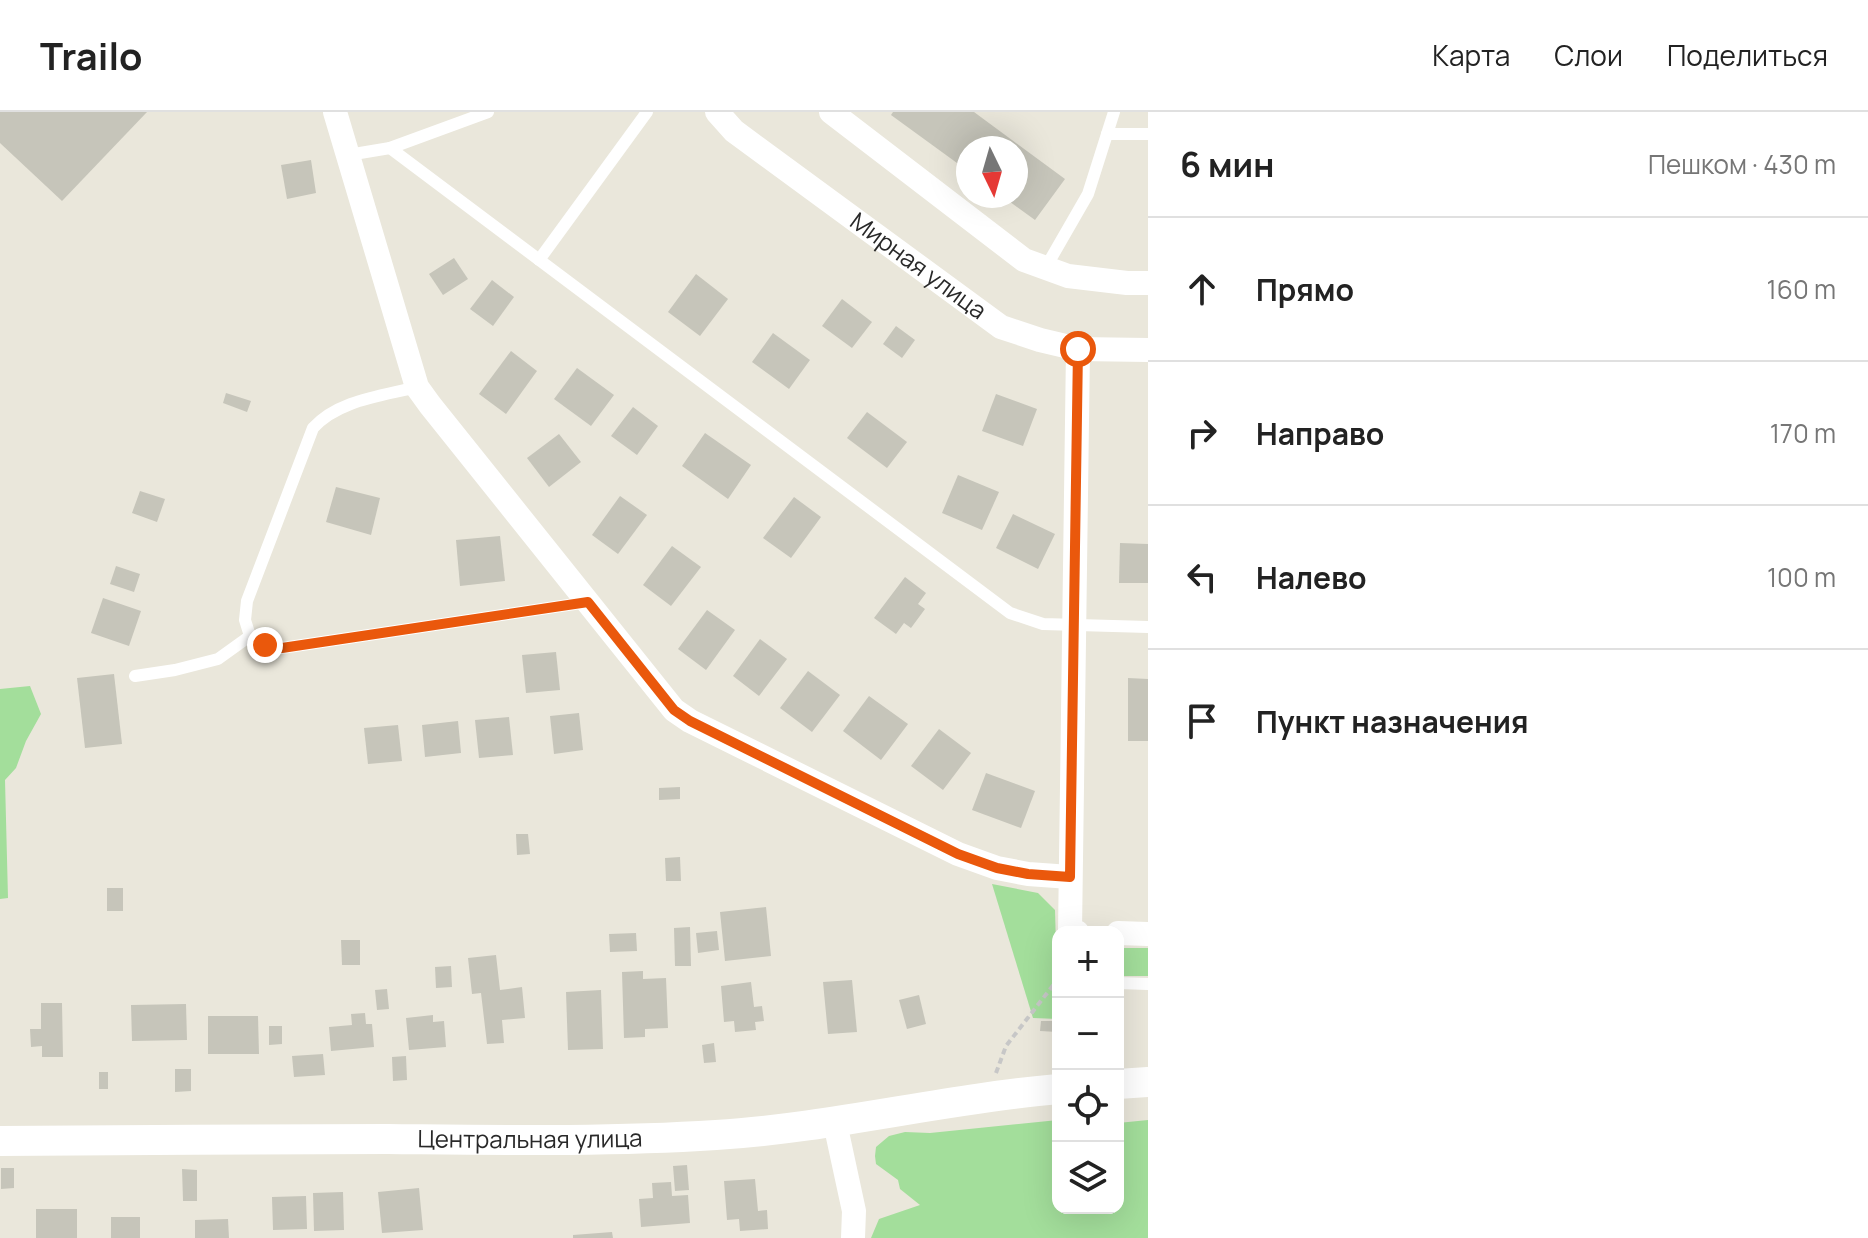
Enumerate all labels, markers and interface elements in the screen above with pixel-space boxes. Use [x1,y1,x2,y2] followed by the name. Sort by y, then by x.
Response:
[40,29,143,81] text: Trailo
[1432,36,1510,74] text: Карта
[1554,36,1623,74] text: Слои
[1667,36,1828,74] text: Поделиться
[956,136,1028,208] north arrow
[1180,141,1274,187] text: 6 мин
[1648,146,1836,182] text: Пешком · 430 m
[844,204,994,326] street label: Мирная улица
[1180,267,1224,311] icon: ahead
[1256,269,1354,310] text: Прямо
[1767,271,1836,307] text: 160 m
[1060,331,1096,367] route start
[1180,411,1224,455] icon: right
[1256,413,1384,454] text: Направо
[1770,415,1836,451] text: 170 m
[1180,555,1224,599] icon: left
[1256,557,1366,598] text: Налево
[1767,559,1836,595] text: 100 m
[247,627,283,663] route end
[1180,699,1224,743] icon: arrive
[1256,701,1529,742] text: Пункт назначения
[1052,926,1124,1214] map controls
[1052,926,1124,998] button: +
[1052,998,1124,1070] button: −
[1052,1070,1124,1142] button: locate
[417,1120,643,1155] street label: Центральная улица
[1052,1142,1124,1214] button: layers

